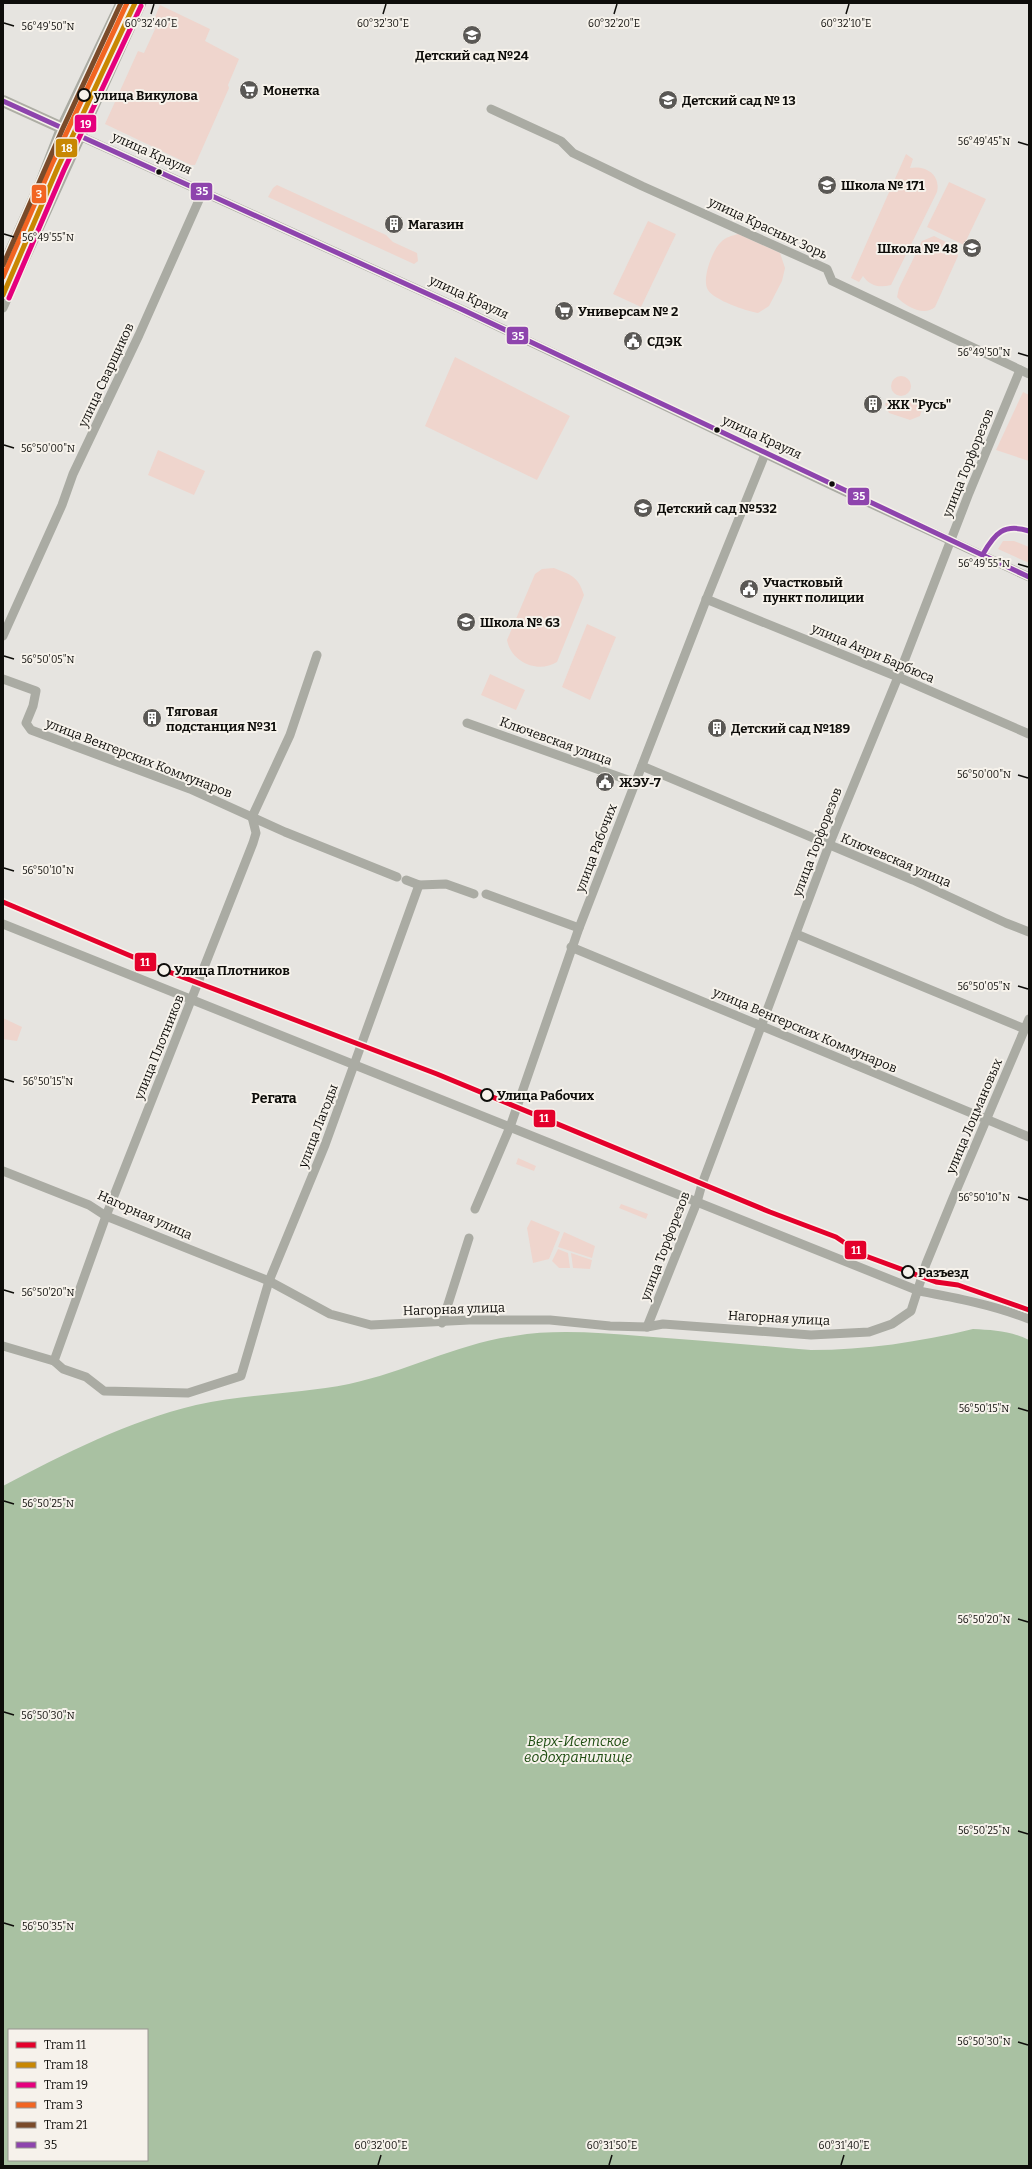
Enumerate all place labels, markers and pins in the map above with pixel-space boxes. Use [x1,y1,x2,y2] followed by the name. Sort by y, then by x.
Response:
[461,24,483,46] school or university icon: Детский сад №24
[415,48,529,63] place label: Детский сад №24
[238,79,260,101] supermarket icon: Монетка
[263,83,320,98] place label: Монетка
[77,88,91,102] marker: улица Викулова
[93,88,199,103] place label: улица Викулова
[657,89,679,111] school or university icon: Детский сад № 13
[682,93,796,108] place label: Детский сад № 13
[154,167,164,177] unlabelled marker
[816,174,838,196] school or university icon: Школа № 171
[841,178,925,193] place label: Школа № 171
[383,213,405,235] building icon: Магазин
[408,217,464,232] place label: Магазин
[961,237,983,259] school or university icon: Школа № 48
[877,241,958,256] place label: Школа № 48
[553,300,575,322] supermarket icon: Универсам № 2
[578,304,678,319] place label: Универсам № 2
[622,330,644,352] public building icon: СДЭК
[647,334,683,349] place label: СДЭК
[862,393,884,415] building icon: ЖК "Русь"
[887,397,951,412] place label: ЖК "Русь"
[712,425,722,435] unlabelled marker
[827,479,837,489] unlabelled marker
[632,497,654,519] school or university icon: Детский сад №532
[657,501,777,516] place label: Детский сад №532
[763,575,864,605] place label: Участковый пункт полиции
[738,578,760,600] public building icon: Участковый пункт полиции
[455,611,477,633] school or university icon: Школа № 63
[480,615,560,630] place label: Школа № 63
[166,704,277,734] place label: Тяговая подстанция №31
[141,707,163,729] building icon: Тяговая подстанция №31
[706,717,728,739] building icon: Детский сад №189
[731,721,851,736] place label: Детский сад №189
[594,771,616,793] public building icon: ЖЭУ-7
[619,775,661,790] place label: ЖЭУ-7
[157,963,171,977] marker: Улица Плотников
[174,963,290,978] place label: Улица Плотников
[480,1088,494,1102] marker: Улица Рабочих
[497,1088,595,1103] place label: Улица Рабочих
[901,1265,915,1279] marker: Разъезд
[918,1265,969,1280] place label: Разъезд

